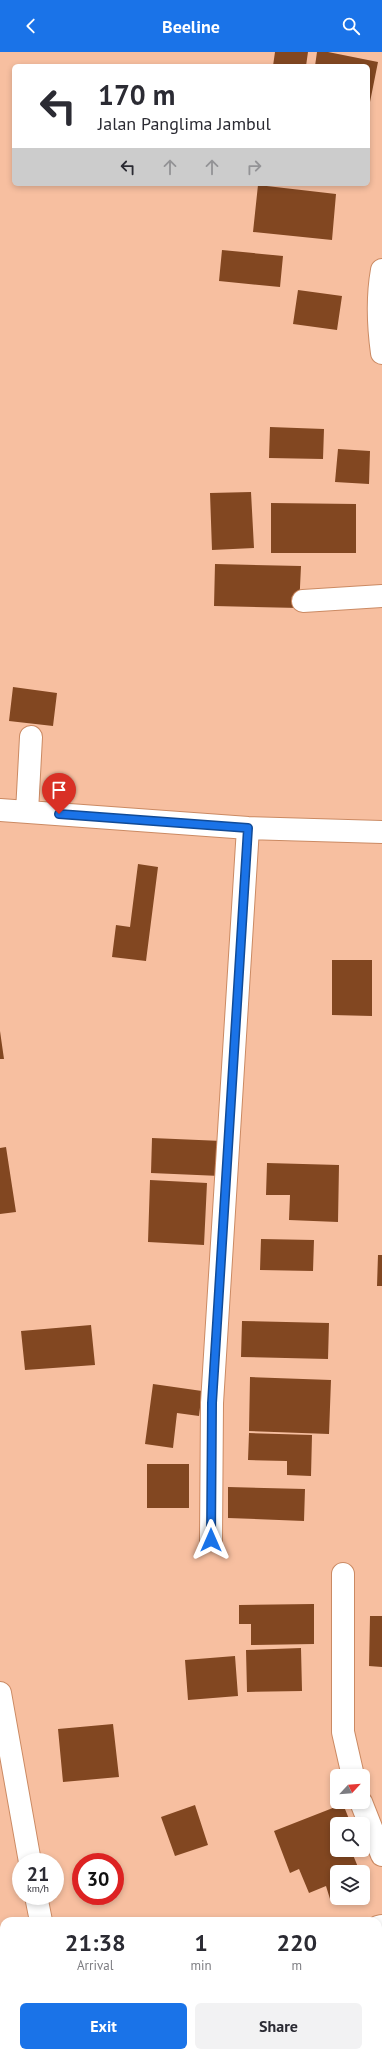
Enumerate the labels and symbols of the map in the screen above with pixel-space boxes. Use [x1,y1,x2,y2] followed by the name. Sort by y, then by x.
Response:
[42,773,76,814] pin
[190,1519,232,1561] position arrow
[330,1769,370,1809] north arrow
[72,1853,124,1905] speed limit sign: 30

